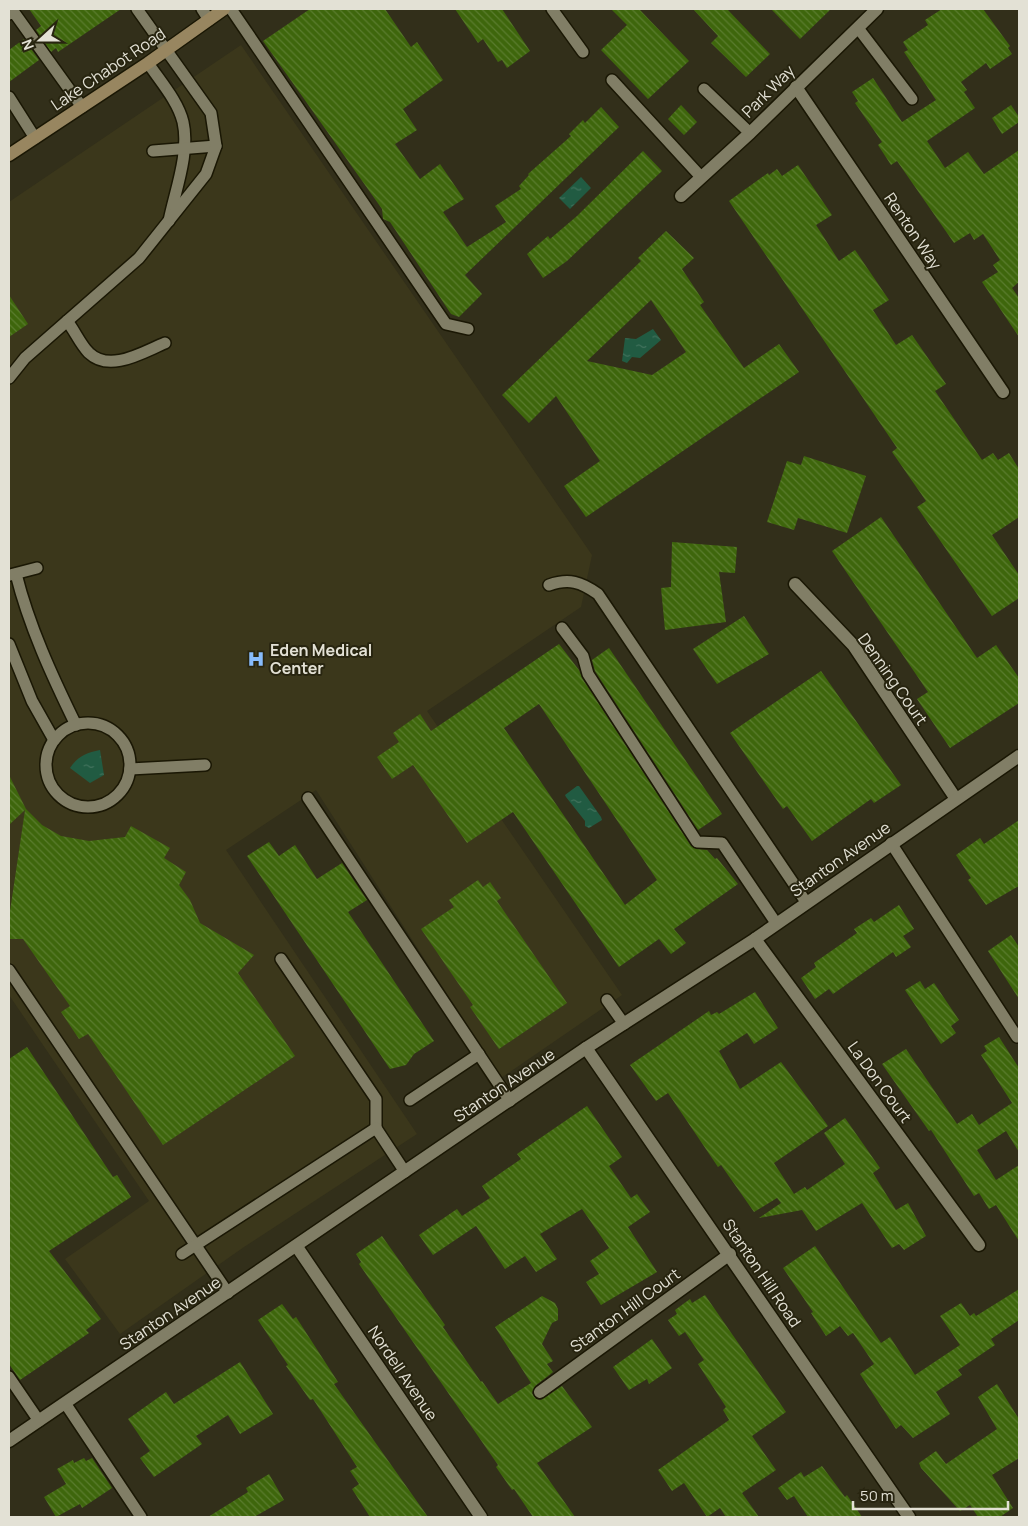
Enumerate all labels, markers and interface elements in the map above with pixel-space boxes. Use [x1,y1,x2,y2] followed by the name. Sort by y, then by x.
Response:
[15,15,65,65] north arrow
[46,23,170,115] street label: Lake Chabot Road
[17,37,38,53] text: N
[737,59,800,122] street label: Park Way
[879,188,947,274] street label: Renton Way
[853,629,933,729] street label: Denning Court
[270,639,372,679] place label: Eden Medical Center
[246,649,266,669] hospital icon: Eden Medical Center
[785,816,895,902] street label: Stanton Avenue
[843,1037,917,1127] street label: La Don Court
[449,1043,559,1127] street label: Stanton Avenue
[718,1215,806,1331] street label: Stanton Hill Road
[566,1263,684,1357] street label: Stanton Hill Court
[115,1271,225,1355] street label: Stanton Avenue
[363,1321,443,1425] street label: Nordell Avenue
[853,1478,1008,1510] scale bar
[860,1485,894,1506] text: 50 m

